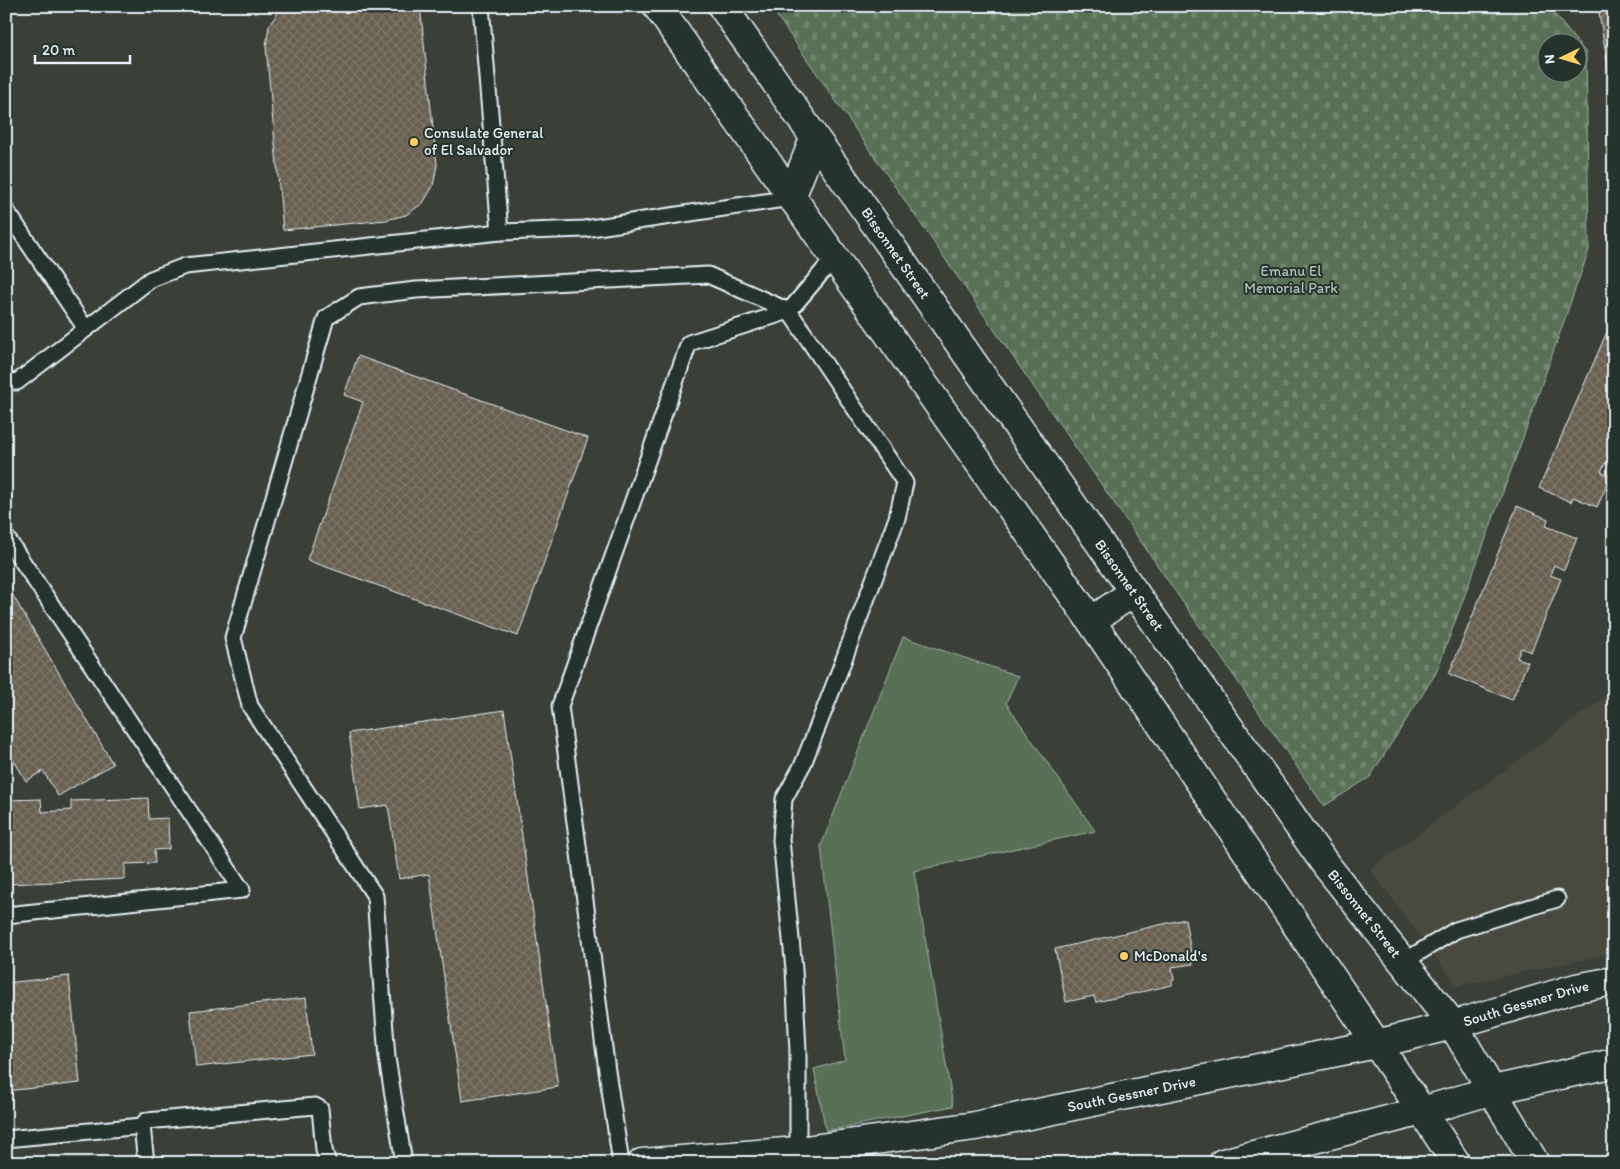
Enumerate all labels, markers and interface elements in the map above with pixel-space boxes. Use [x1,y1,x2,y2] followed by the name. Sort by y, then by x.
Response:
[35,32,130,64] scale bar
[1538,32,1588,82] north arrow
[42,41,76,59] text: 20 m
[1541,54,1558,65] text: N
[424,124,544,159] place label: Consulate General of El Salvador
[408,136,420,148] marker: Consulate General of El Salvador
[857,204,934,303] street label: Bissonnet Street
[1244,262,1338,297] park label: Emanu El Memorial Park
[1091,536,1168,635] street label: Bissonnet Street
[1324,866,1405,962] street label: Bissonnet Street
[1134,947,1208,965] place label: McDonald's
[1118,950,1130,962] marker: McDonald's
[1461,977,1590,1030] street label: South Gessner Drive
[1066,1072,1197,1116] street label: South Gessner Drive

